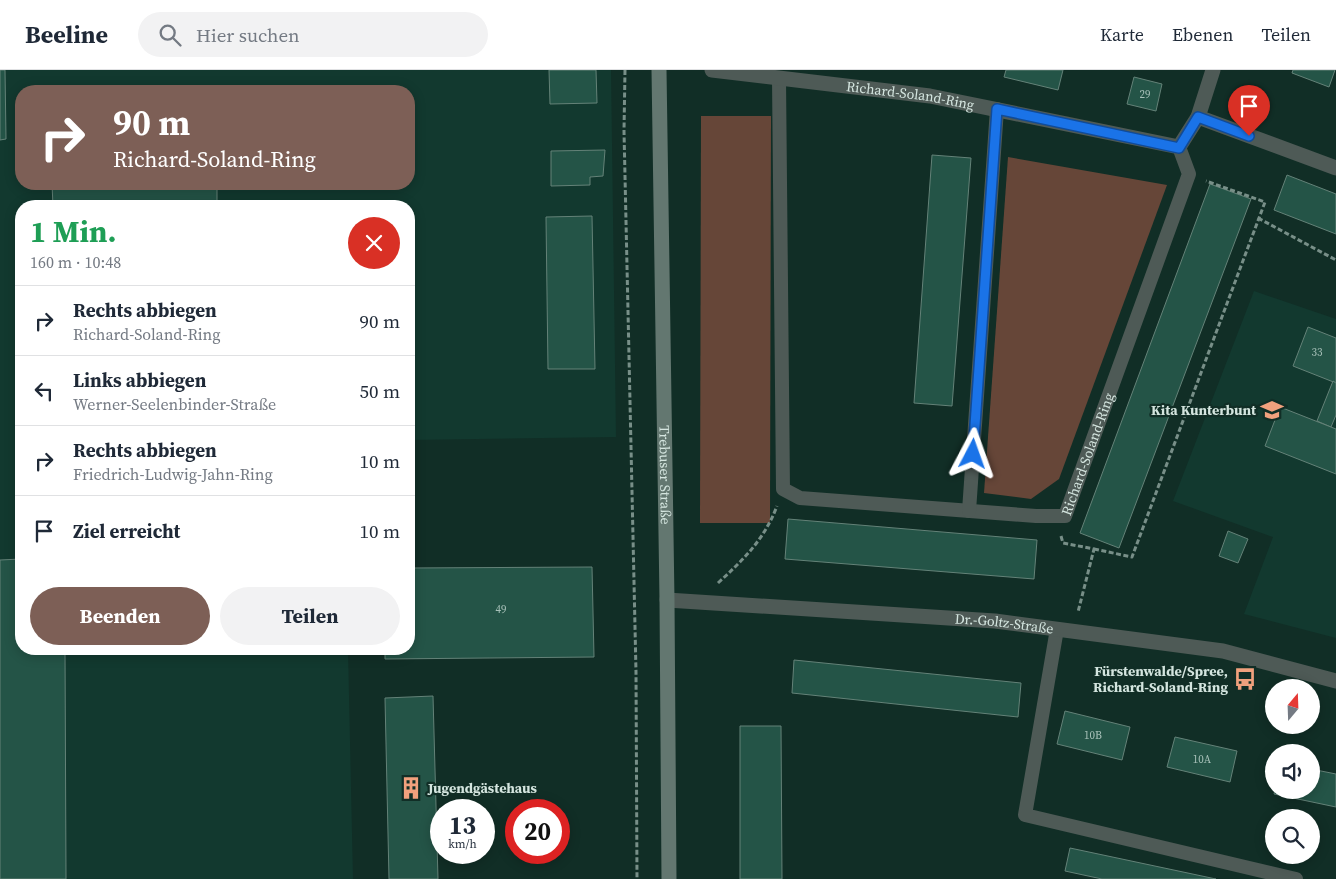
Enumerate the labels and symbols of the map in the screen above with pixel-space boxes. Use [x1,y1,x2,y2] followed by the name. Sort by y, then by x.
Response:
[845,76,976,115] street label: Richard-Soland-Ring
[1228,85,1270,136] pin
[1140,87,1151,102] house number: 29
[1312,345,1323,360] house number: 33
[1056,390,1119,518] street label: Richard-Soland-Ring
[1259,397,1285,423] school or university icon: Kita Kunterbunt
[1151,400,1257,420] place label: Kita Kunterbunt
[654,425,676,525] street label: Trebuser Straße
[946,427,998,479] position arrow
[496,602,507,617] house number: 49
[954,608,1055,639] street label: Dr.-Goltz-Straße
[1093,661,1228,697] place label: Fürstenwalde/Spree, Richard-Soland-Ring
[1232,666,1258,692] bus stop icon: Fürstenwalde/Spree, Richard-Soland-Ring
[1265,679,1320,734] north arrow
[1084,728,1102,743] house number: 10B
[1193,752,1212,767] house number: 10A
[398,775,424,801] building icon: Jugendgästehaus
[427,778,538,798] place label: Jugendgästehaus
[505,799,570,864] speed limit sign: 20

